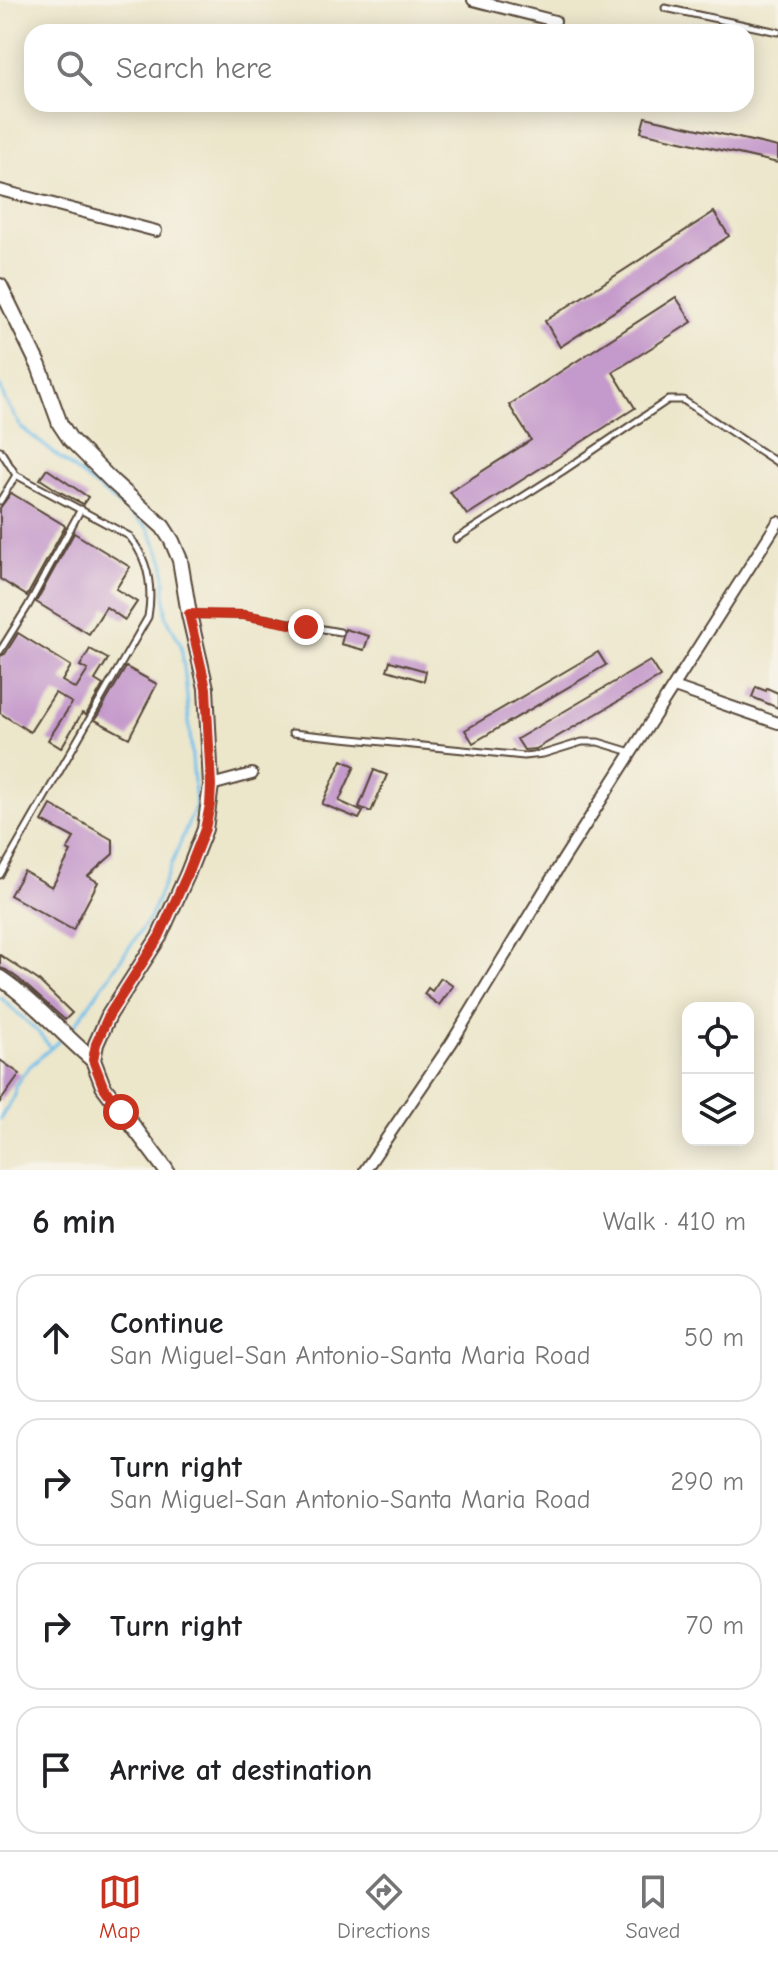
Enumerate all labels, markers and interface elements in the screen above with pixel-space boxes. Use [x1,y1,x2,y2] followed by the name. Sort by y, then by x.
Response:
[24,24,754,112] search box
[52,46,96,90] icon: search
[116,51,272,86] text: Search here
[288,609,324,645] route end
[682,1002,754,1146] map controls
[682,1002,754,1074] button: locate
[682,1074,754,1146] button: layers
[103,1094,139,1130] route start
[32,1202,116,1242] text: 6 min
[603,1207,746,1237] text: Walk · 410 m
[110,1306,224,1341] text: Continue
[34,1316,78,1360] icon: ahead
[684,1323,744,1353] text: 50 m
[110,1341,591,1371] text: San Miguel-San Antonio-Santa Maria Road
[110,1450,242,1485] text: Turn right
[34,1460,78,1504] icon: right
[671,1467,744,1497] text: 290 m
[110,1485,591,1515] text: San Miguel-San Antonio-Santa Maria Road
[34,1604,78,1648] icon: right
[110,1609,242,1644] text: Turn right
[686,1611,744,1641] text: 70 m
[34,1748,78,1792] icon: arrive
[110,1753,372,1788] text: Arrive at destination
[98,1870,142,1944] tab: Map
[337,1870,430,1944] tab: Directions
[625,1870,680,1944] tab: Saved

